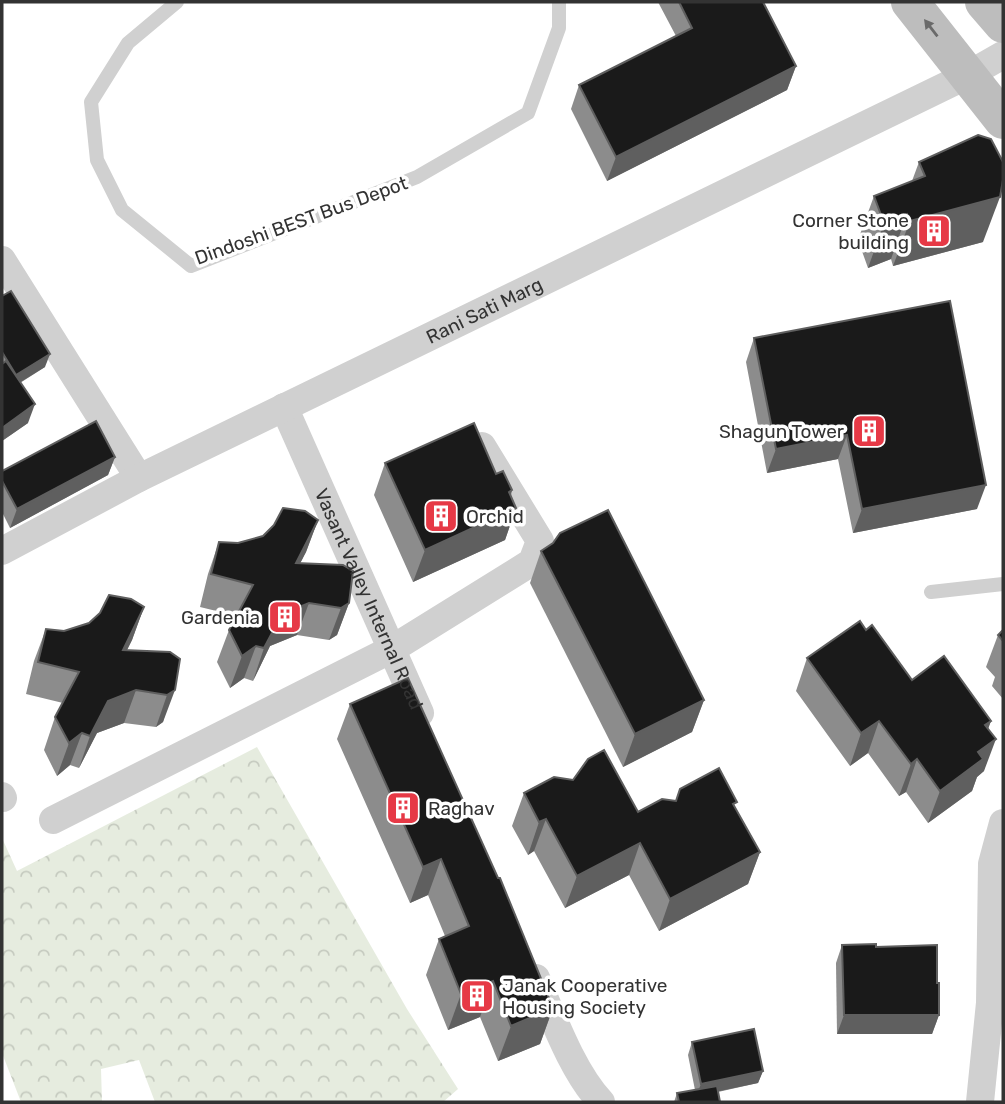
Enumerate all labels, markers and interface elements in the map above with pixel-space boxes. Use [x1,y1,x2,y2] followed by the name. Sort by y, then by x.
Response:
[923,19,938,37] one-way arrow
[192,171,411,270] street label: Dindoshi BEST Bus Depot
[792,209,909,254] place label: Corner Stone building
[915,212,953,250] building icon: Corner Stone building
[422,273,546,349] street label: Rani Sati Marg
[850,412,888,450] building icon: Shagun Tower
[719,420,845,443] place label: Shagun Tower
[310,485,428,713] street label: Vasant Valley Internal Road
[422,497,460,535] building icon: Orchid
[466,505,524,528] place label: Orchid
[266,598,304,636] building icon: Gardenia
[181,606,260,629] place label: Gardenia
[384,789,422,827] building icon: Raghav
[428,797,495,820] place label: Raghav
[502,974,667,1019] place label: Janak Cooperative Housing Society
[458,977,496,1015] building icon: Janak Cooperative Housing Society

